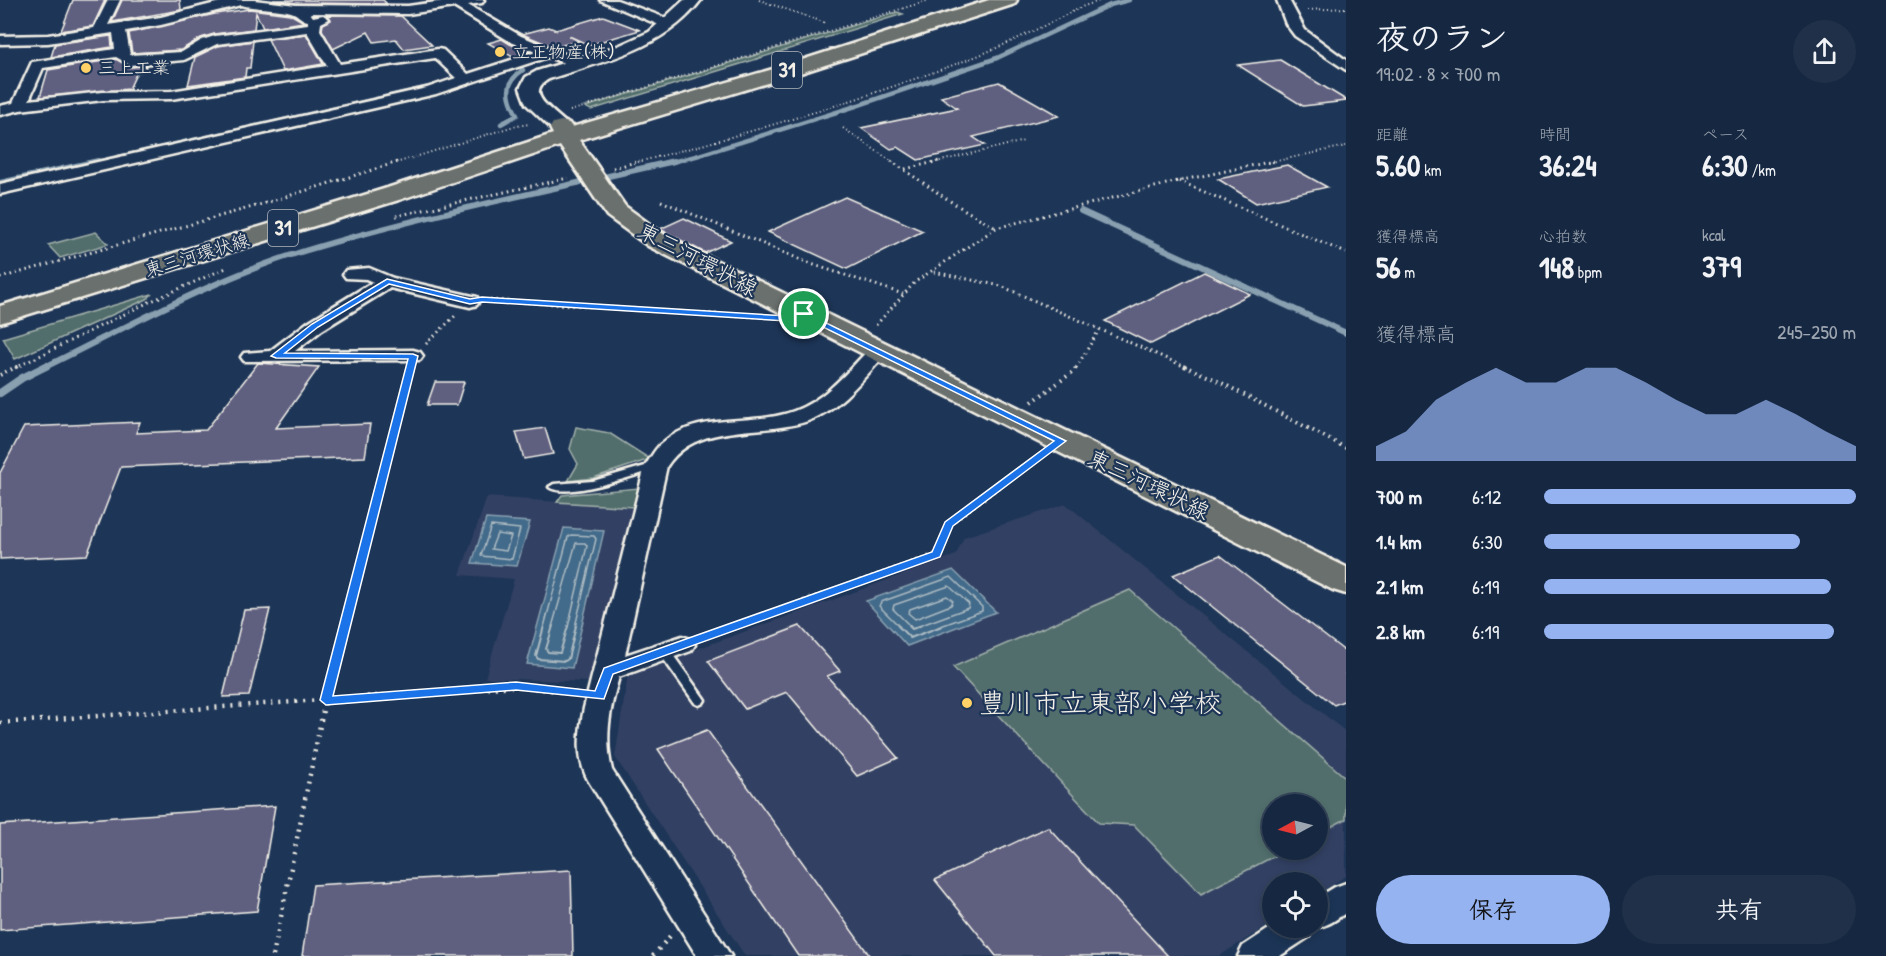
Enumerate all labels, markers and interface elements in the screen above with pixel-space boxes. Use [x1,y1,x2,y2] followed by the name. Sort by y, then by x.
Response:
[1376,15,1508,59] text: 夜のラン
[1793,20,1856,83] button: share
[512,39,615,64] place label: 立正物産(株)
[493,45,507,59] marker: 立正物産(株)
[772,52,802,88] road number: 31
[98,55,170,80] place label: 三上工業
[1376,60,1500,87] text: 19:02 · 8 × 700 m
[79,61,93,75] marker: 三上工業
[1376,123,1408,145] text: 距離
[1539,123,1571,145] text: 時間
[1702,123,1749,145] text: ペース
[1376,145,1421,185] text: 5.60
[1539,145,1597,185] text: 36:24
[1702,145,1748,185] text: 6:30
[1421,159,1442,181] text: km
[1748,159,1776,181] text: /km
[268,210,298,246] road number: 31
[633,215,763,303] street label: 東三河環状線
[1702,224,1725,246] text: kcal
[1376,225,1440,247] text: 獲得標高
[1539,225,1587,247] text: 心拍数
[142,227,252,282] street label: 東三河環状線
[1702,246,1741,286] text: 379
[1376,247,1401,287] text: 56
[1539,247,1574,287] text: 148
[1401,261,1415,283] text: m
[1574,261,1602,283] text: bpm
[778,288,829,339] pin
[787,297,820,330] icon: arrive
[1777,318,1856,345] text: 245–250 m
[1376,320,1456,347] text: 獲得標高
[1083,442,1215,526] street label: 東三河環状線
[1376,483,1422,510] text: 700 m
[1472,483,1501,510] text: 6:12
[1376,528,1422,555] text: 1.4 km
[1472,528,1503,555] text: 6:30
[1376,573,1423,600] text: 2.1 km
[1472,573,1499,600] text: 6:19
[1376,618,1425,645] text: 2.8 km
[1472,618,1499,645] text: 6:19
[979,684,1222,720] place label: 豊川市立東部小学校
[960,696,974,710] marker: 豊川市立東部小学校
[1262,794,1328,860] north arrow
[1262,794,1328,938] map controls
[1262,872,1328,938] button: locate
[1376,875,1610,944] button: 保存
[1622,875,1856,944] button: 共有

